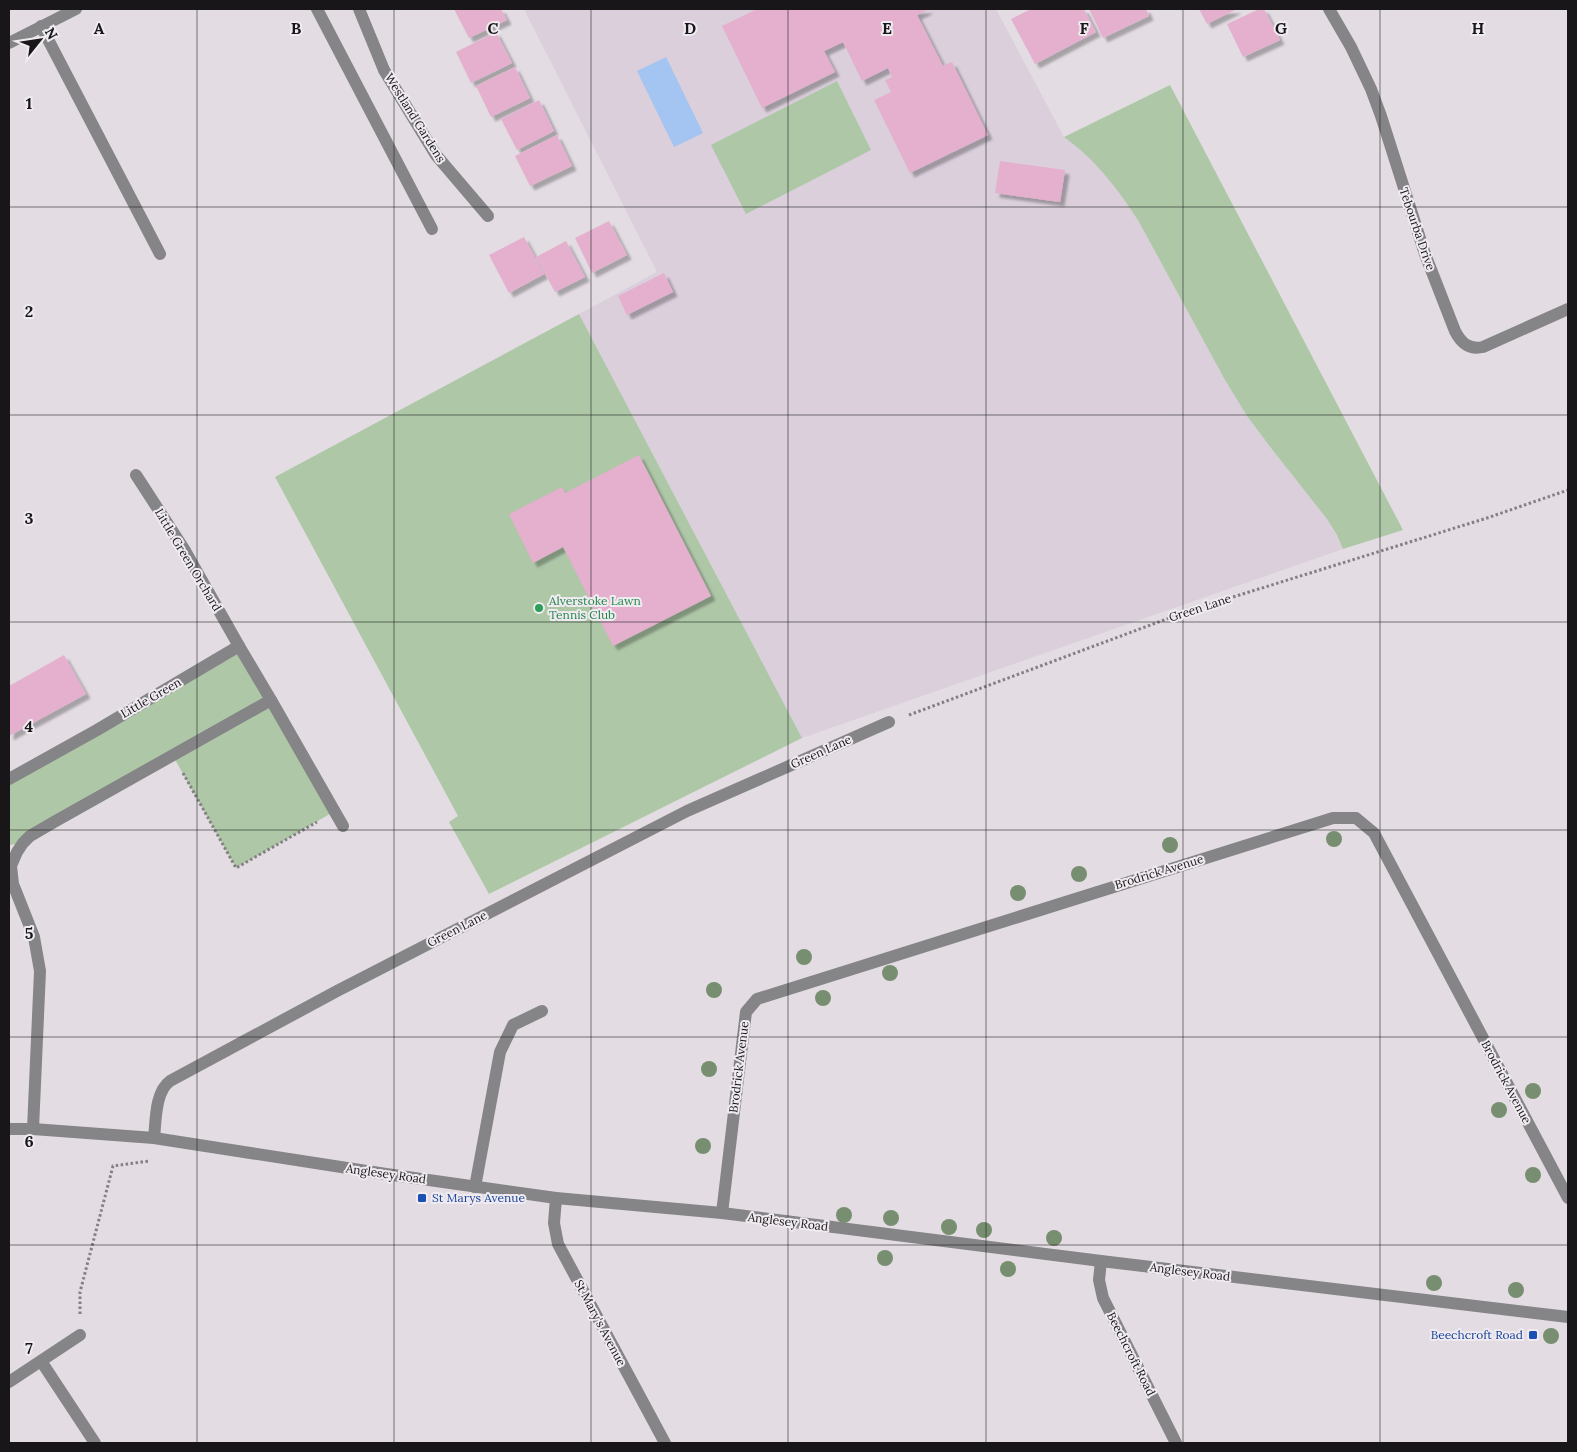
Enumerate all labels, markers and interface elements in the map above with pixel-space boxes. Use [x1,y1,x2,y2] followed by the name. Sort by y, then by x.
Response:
[15,15,65,65] north arrow
[94,18,105,38] text: A
[291,18,302,38] text: B
[487,18,499,38] text: C
[684,18,696,38] text: D
[882,18,892,38] text: E
[1079,18,1089,38] text: F
[1275,18,1287,38] text: G
[1472,18,1485,38] text: H
[41,24,62,43] text: N
[382,70,449,165] street label: Westland Gardens
[26,93,32,113] text: 1
[1396,186,1439,273] street label: Tebourba Drive
[25,301,33,321] text: 2
[152,506,225,614] street label: Little Green Orchard
[25,508,34,528] text: 3
[1167,590,1233,625] street label: Green Lane
[548,593,641,622] place label: Alverstoke Lawn Tennis Club
[533,602,545,614] marker: Alverstoke Lawn Tennis Club
[118,674,184,721] street label: Little Green
[25,716,34,736] text: 4
[788,731,854,772] street label: Green Lane
[1113,851,1205,892] street label: Brodrick Avenue
[424,907,489,950] street label: Green Lane
[25,923,34,943] text: 5
[725,1020,752,1113] street label: Brodrick Avenue
[1478,1038,1535,1126] street label: Brodrick Avenue
[24,1131,34,1151] text: 6
[344,1160,427,1187] street label: Anglesey Road
[432,1190,525,1205] place label: St Marys Avenue
[416,1192,428,1204] marker: St Marys Avenue
[746,1209,829,1234] street label: Anglesey Road
[1148,1259,1231,1284] street label: Anglesey Road
[571,1277,630,1369] street label: St Mary's Avenue
[1104,1309,1159,1398] street label: Beechcroft Road
[1431,1327,1523,1342] place label: Beechcroft Road
[1527,1329,1539,1341] marker: Beechcroft Road
[25,1338,33,1358] text: 7

